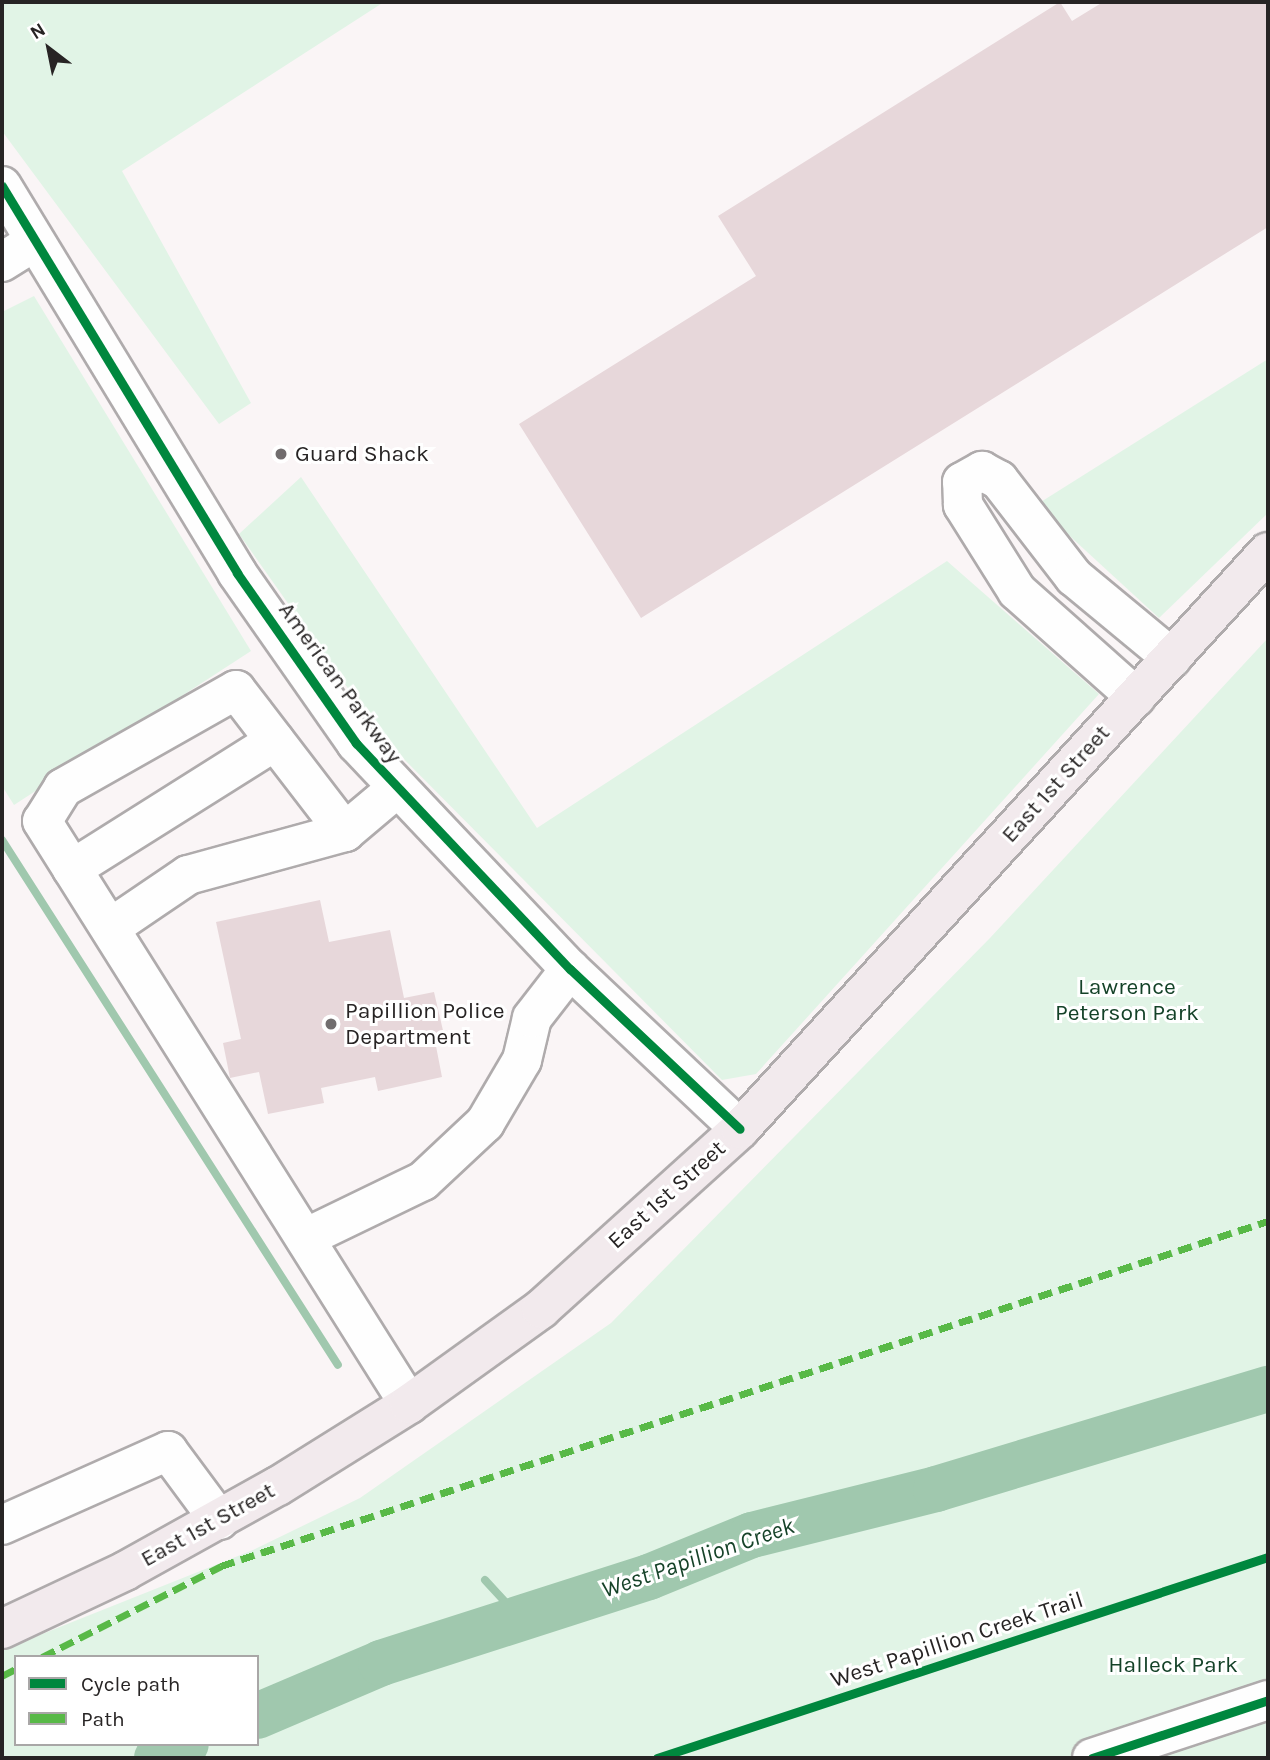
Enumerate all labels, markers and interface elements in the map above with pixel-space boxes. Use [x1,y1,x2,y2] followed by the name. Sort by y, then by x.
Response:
[14,14,84,84] north arrow
[26,18,49,44] text: N
[295,440,429,468] place label: Guard Shack
[273,446,289,462] marker: Guard Shack
[272,597,408,769] street label: American Parkway
[996,720,1116,848] street label: East 1st Street
[1055,973,1199,1027] park label: Lawrence Peterson Park
[345,997,505,1051] place label: Papillion Police Department
[323,1016,339,1032] marker: Papillion Police Department
[603,1135,731,1255] street label: East 1st Street
[136,1477,280,1573] street label: East 1st Street
[598,1511,798,1605] water label: West Papillion Creek
[827,1586,1087,1694] street label: West Papillion Creek Trail
[1108,1651,1238,1679] park label: Halleck Park
[14,1655,259,1746] legend
[81,1672,181,1696] text: Cycle path
[81,1707,125,1731] text: Path

